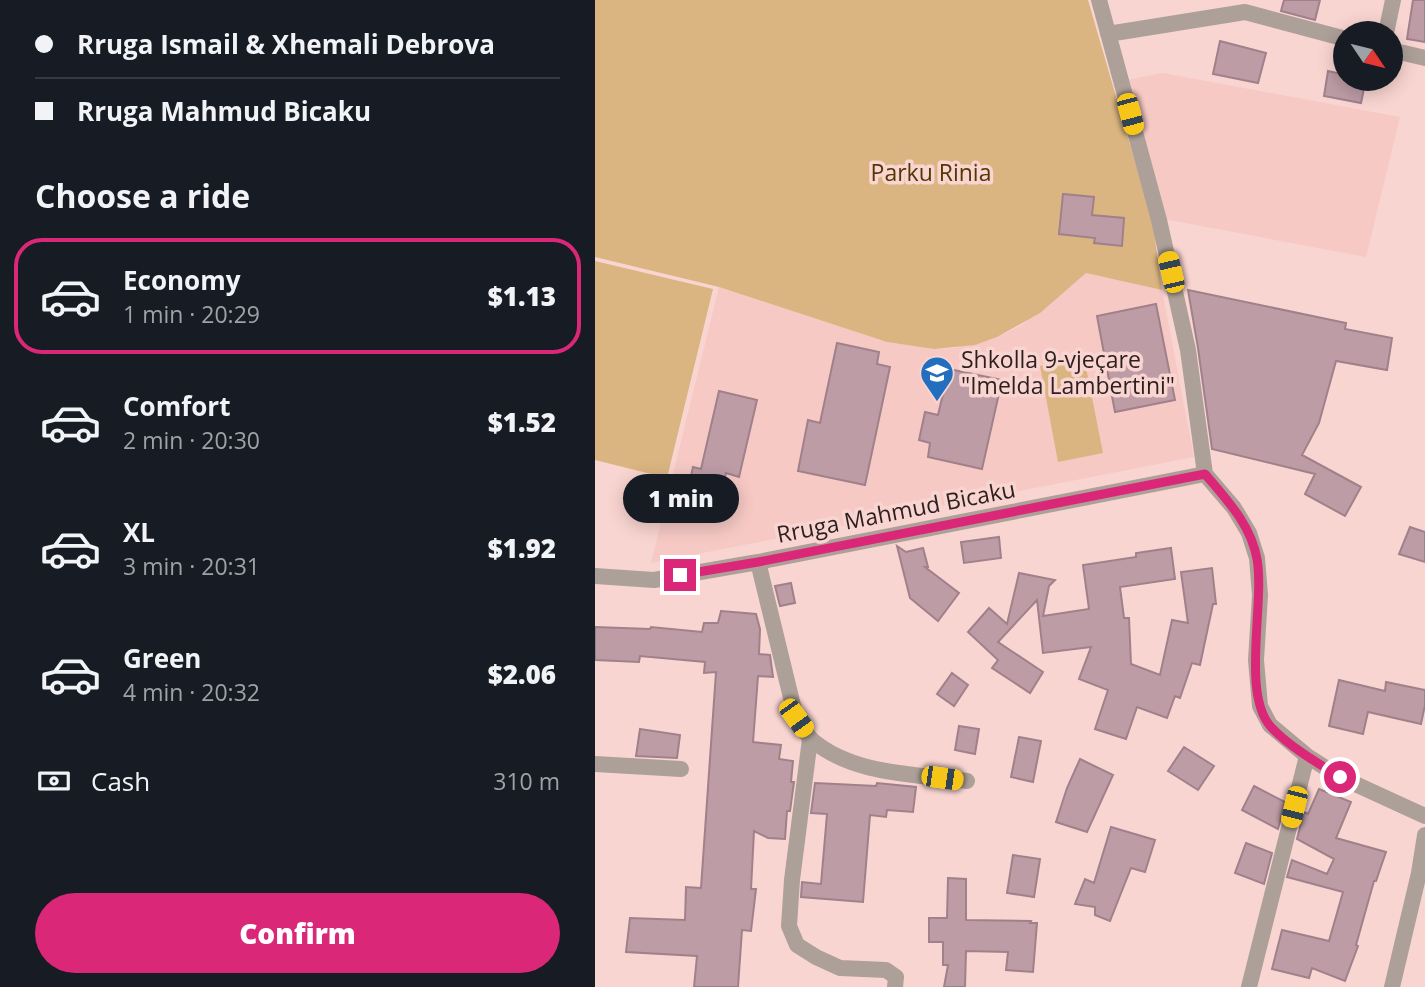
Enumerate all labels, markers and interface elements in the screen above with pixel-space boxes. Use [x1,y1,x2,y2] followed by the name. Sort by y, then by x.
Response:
[1333,21,1403,91] north arrow
[1333,21,1403,91] map controls
[77,26,495,62] text: Rruga Ismail & Xhemali Debrova
[1115,91,1146,137] car
[77,93,371,129] text: Rruga Mahmud Bicaku
[871,156,991,188] park label: Parku Rinia
[35,174,250,217] text: Choose a ride
[1157,249,1186,295] car
[123,262,241,298] text: Economy
[39,265,102,328] icon: car
[488,278,556,314] text: $1.13
[123,298,260,330] text: 1 min · 20:29
[961,343,1175,401] place label: Shkolla 9-vjeçare "Imelda Lambertini"
[918,354,956,403] school or university icon: Shkolla 9-vjeçare "Imelda Lambertini"
[123,388,230,424] text: Comfort
[39,391,102,454] icon: car
[488,404,556,440] text: $1.52
[123,424,260,456] text: 2 min · 20:30
[774,472,1018,550] street label: Rruga Mahmud Bicaku
[622,474,738,522] callout: 1 min
[648,482,714,514] text: 1 min
[123,514,155,550] text: XL
[39,517,102,580] icon: car
[488,530,556,566] text: $1.92
[123,550,260,582] text: 3 min · 20:31
[664,559,696,591] route end
[123,640,201,676] text: Green
[39,643,102,706] icon: car
[488,656,556,692] text: $2.06
[123,676,260,708] text: 4 min · 20:32
[776,695,817,741] car
[1324,761,1356,793] route start
[35,762,73,800] icon: cash
[91,763,150,799] text: Cash
[493,765,560,797] text: 310 m
[920,765,965,791] car
[1279,784,1310,830] car
[35,893,560,973] button: Confirm

